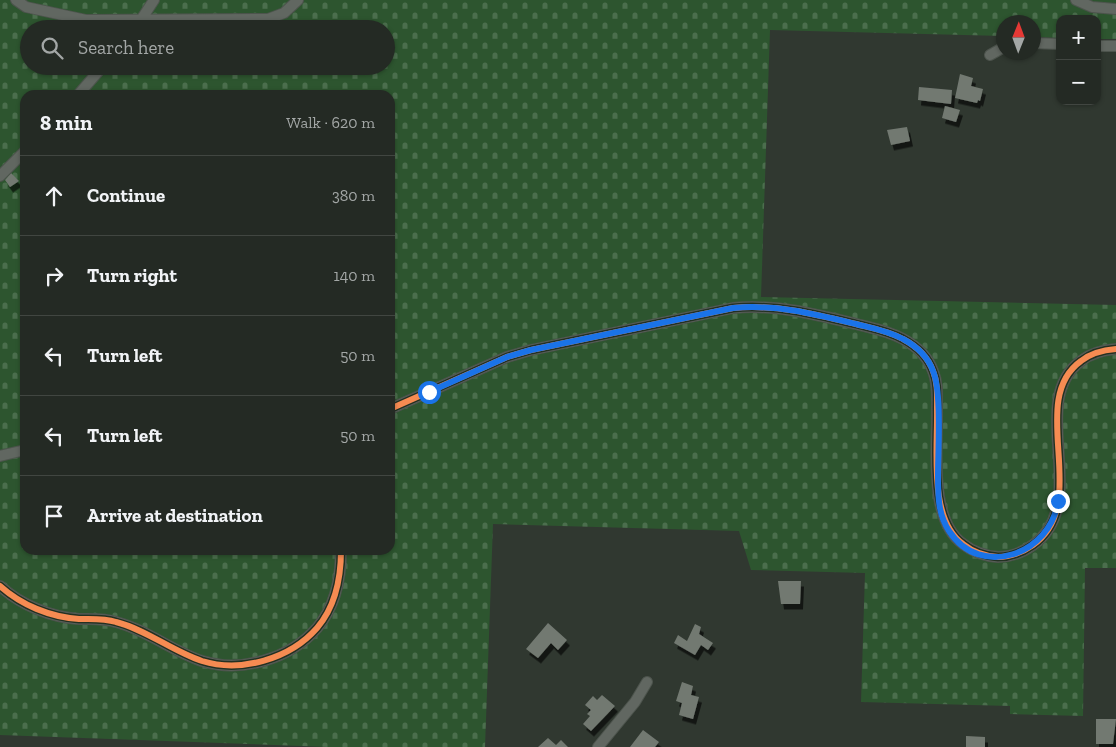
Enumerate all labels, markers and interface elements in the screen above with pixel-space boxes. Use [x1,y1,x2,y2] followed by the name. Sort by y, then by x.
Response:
[996,15,1041,60] north arrow
[1056,15,1101,105] map controls
[1056,15,1101,60] button: +
[20,20,395,75] search box
[38,34,66,62] icon: search
[78,36,174,59] text: Search here
[1056,60,1101,105] button: −
[40,110,92,135] text: 8 min
[286,113,375,132] text: Walk · 620 m
[40,182,68,210] icon: ahead
[87,184,165,207] text: Continue
[332,186,375,205] text: 380 m
[40,262,68,290] icon: right
[87,264,177,287] text: Turn right
[334,266,375,285] text: 140 m
[40,342,68,370] icon: left
[87,344,162,367] text: Turn left
[340,346,375,365] text: 50 m
[418,381,441,404] route start
[40,422,68,450] icon: left
[87,424,162,447] text: Turn left
[340,426,375,445] text: 50 m
[1047,490,1070,513] route end
[40,502,68,530] icon: arrive
[87,504,263,527] text: Arrive at destination

